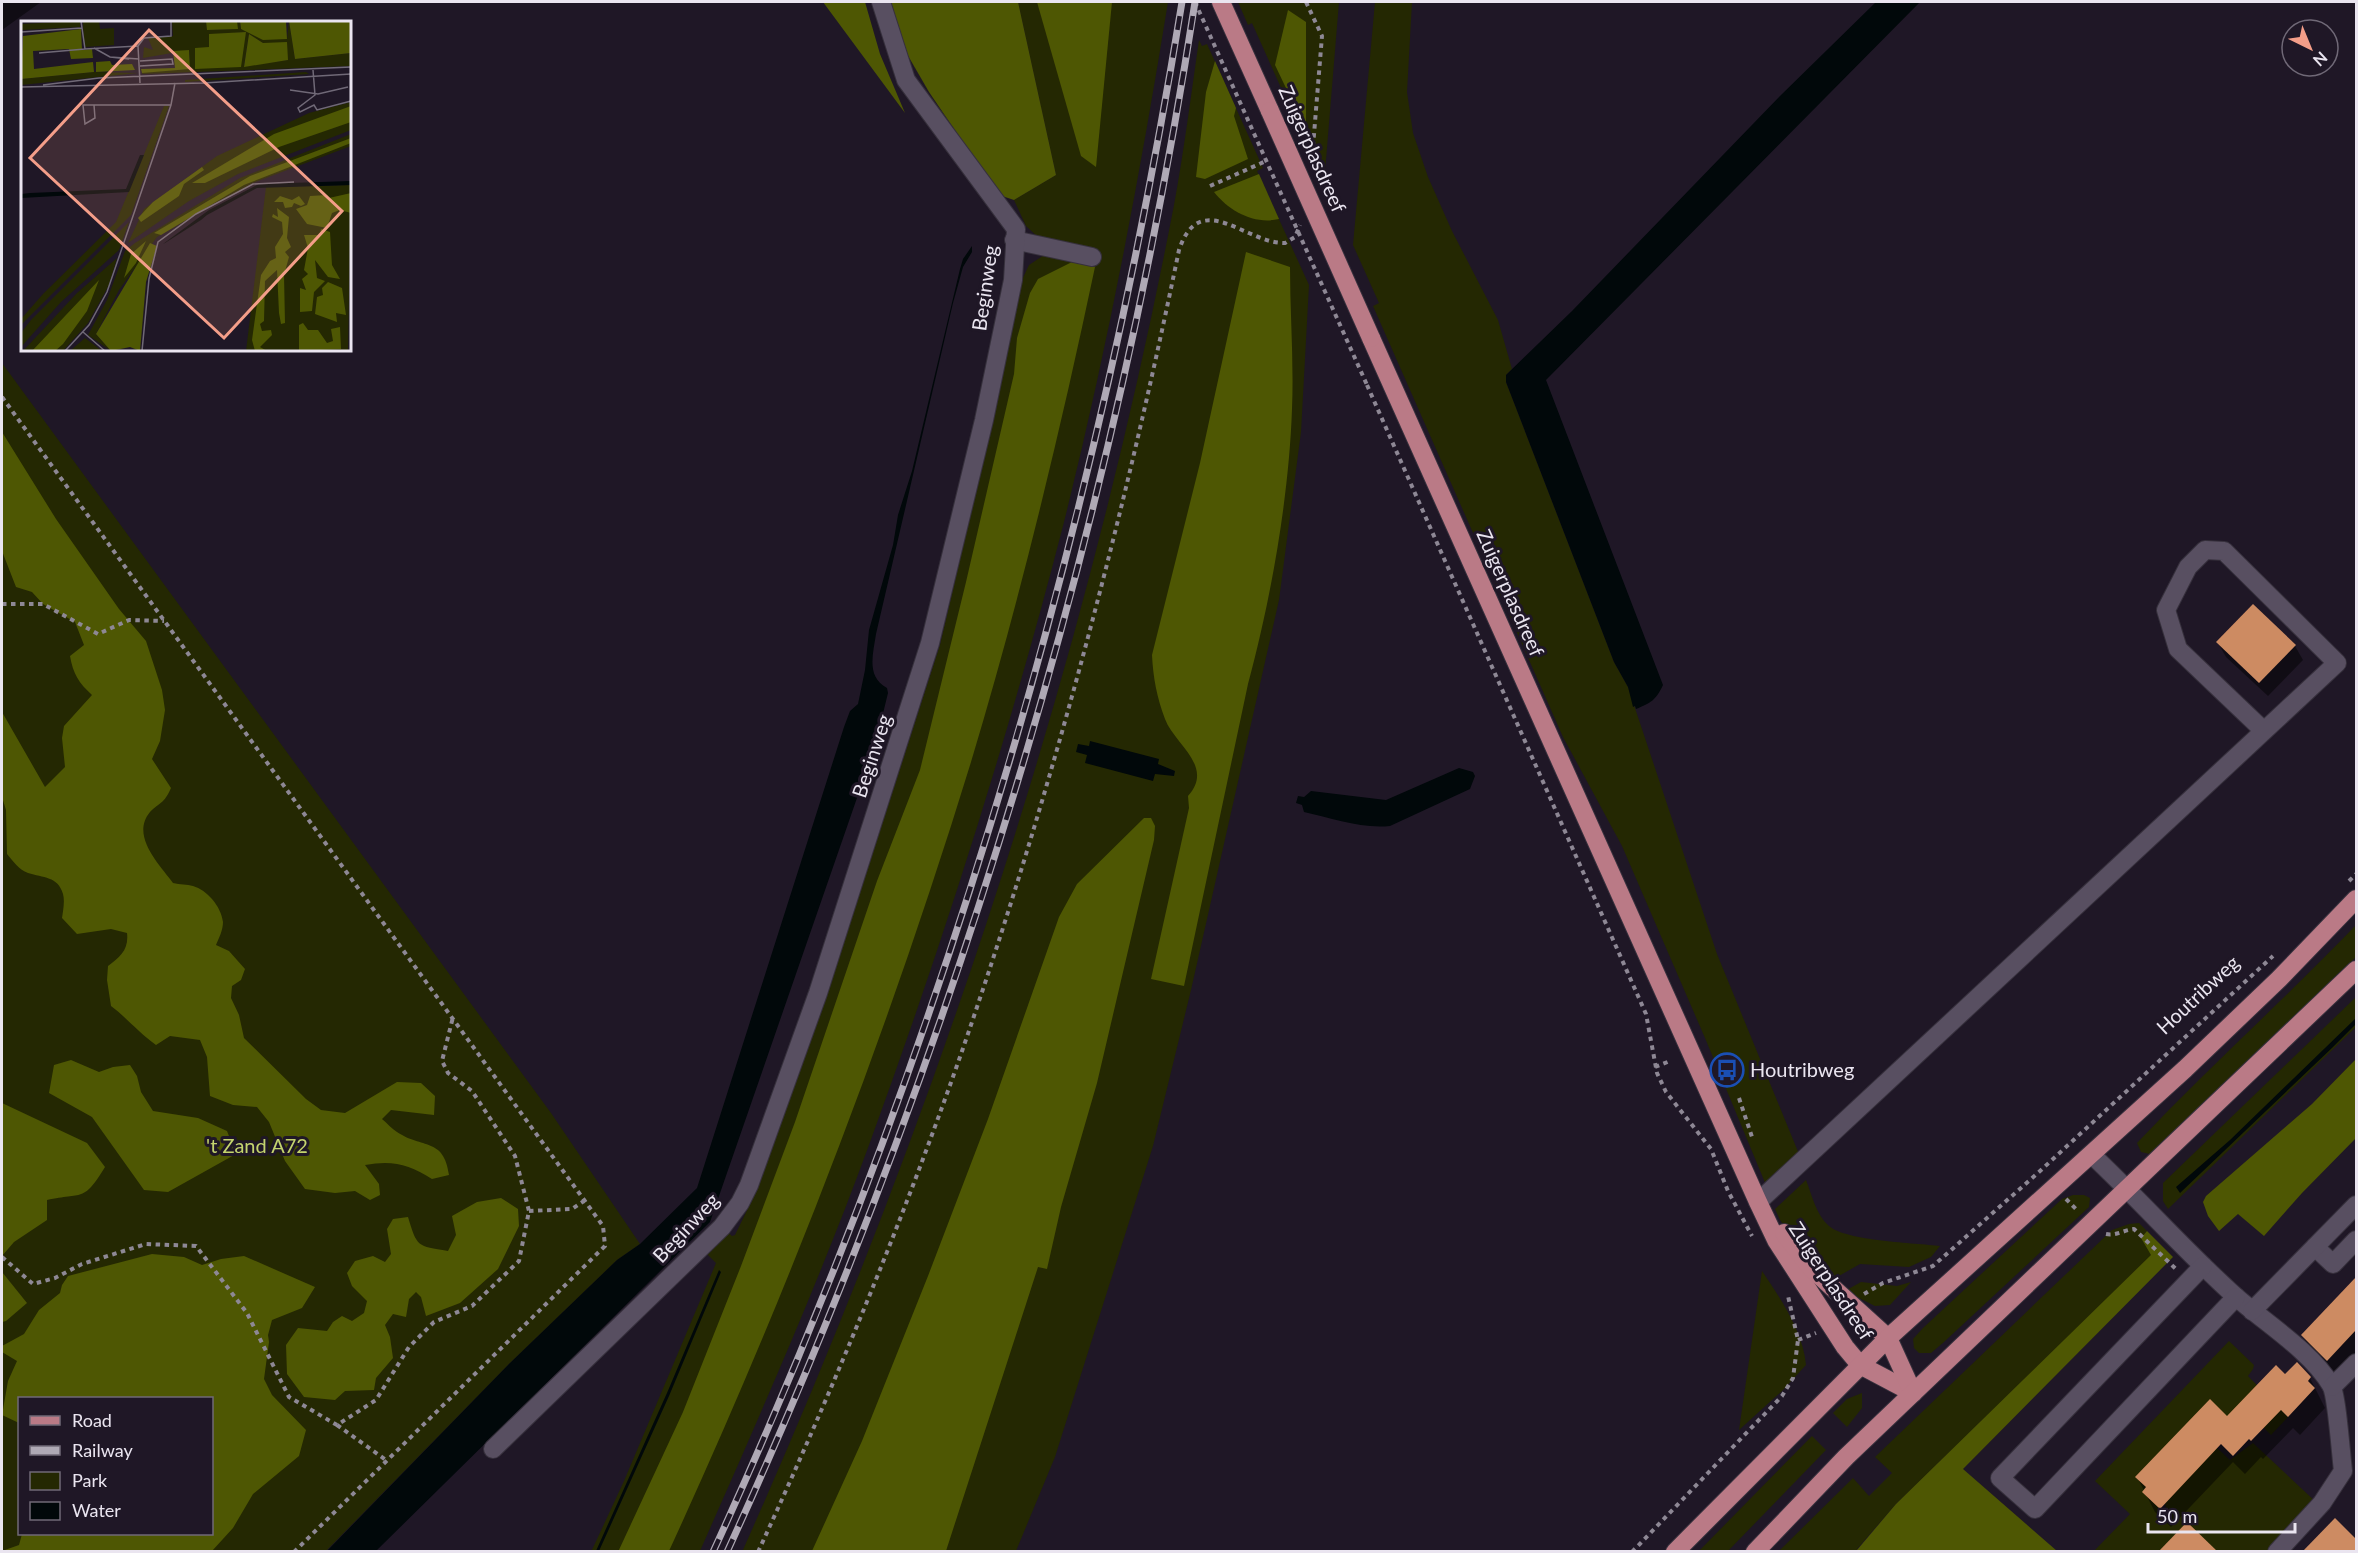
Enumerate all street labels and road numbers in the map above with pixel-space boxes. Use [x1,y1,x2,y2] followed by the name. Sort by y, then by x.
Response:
[1274,81,1352,216] street label: Zuigerplasdreef
[966,244,1002,332] street label: Beginweg
[1472,525,1550,660] street label: Zuigerplasdreef
[846,711,896,800] street label: Beginweg
[2151,950,2244,1039] street label: Houtribweg
[647,1188,723,1267] street label: Beginweg
[1785,1217,1879,1344] street label: Zuigerplasdreef

